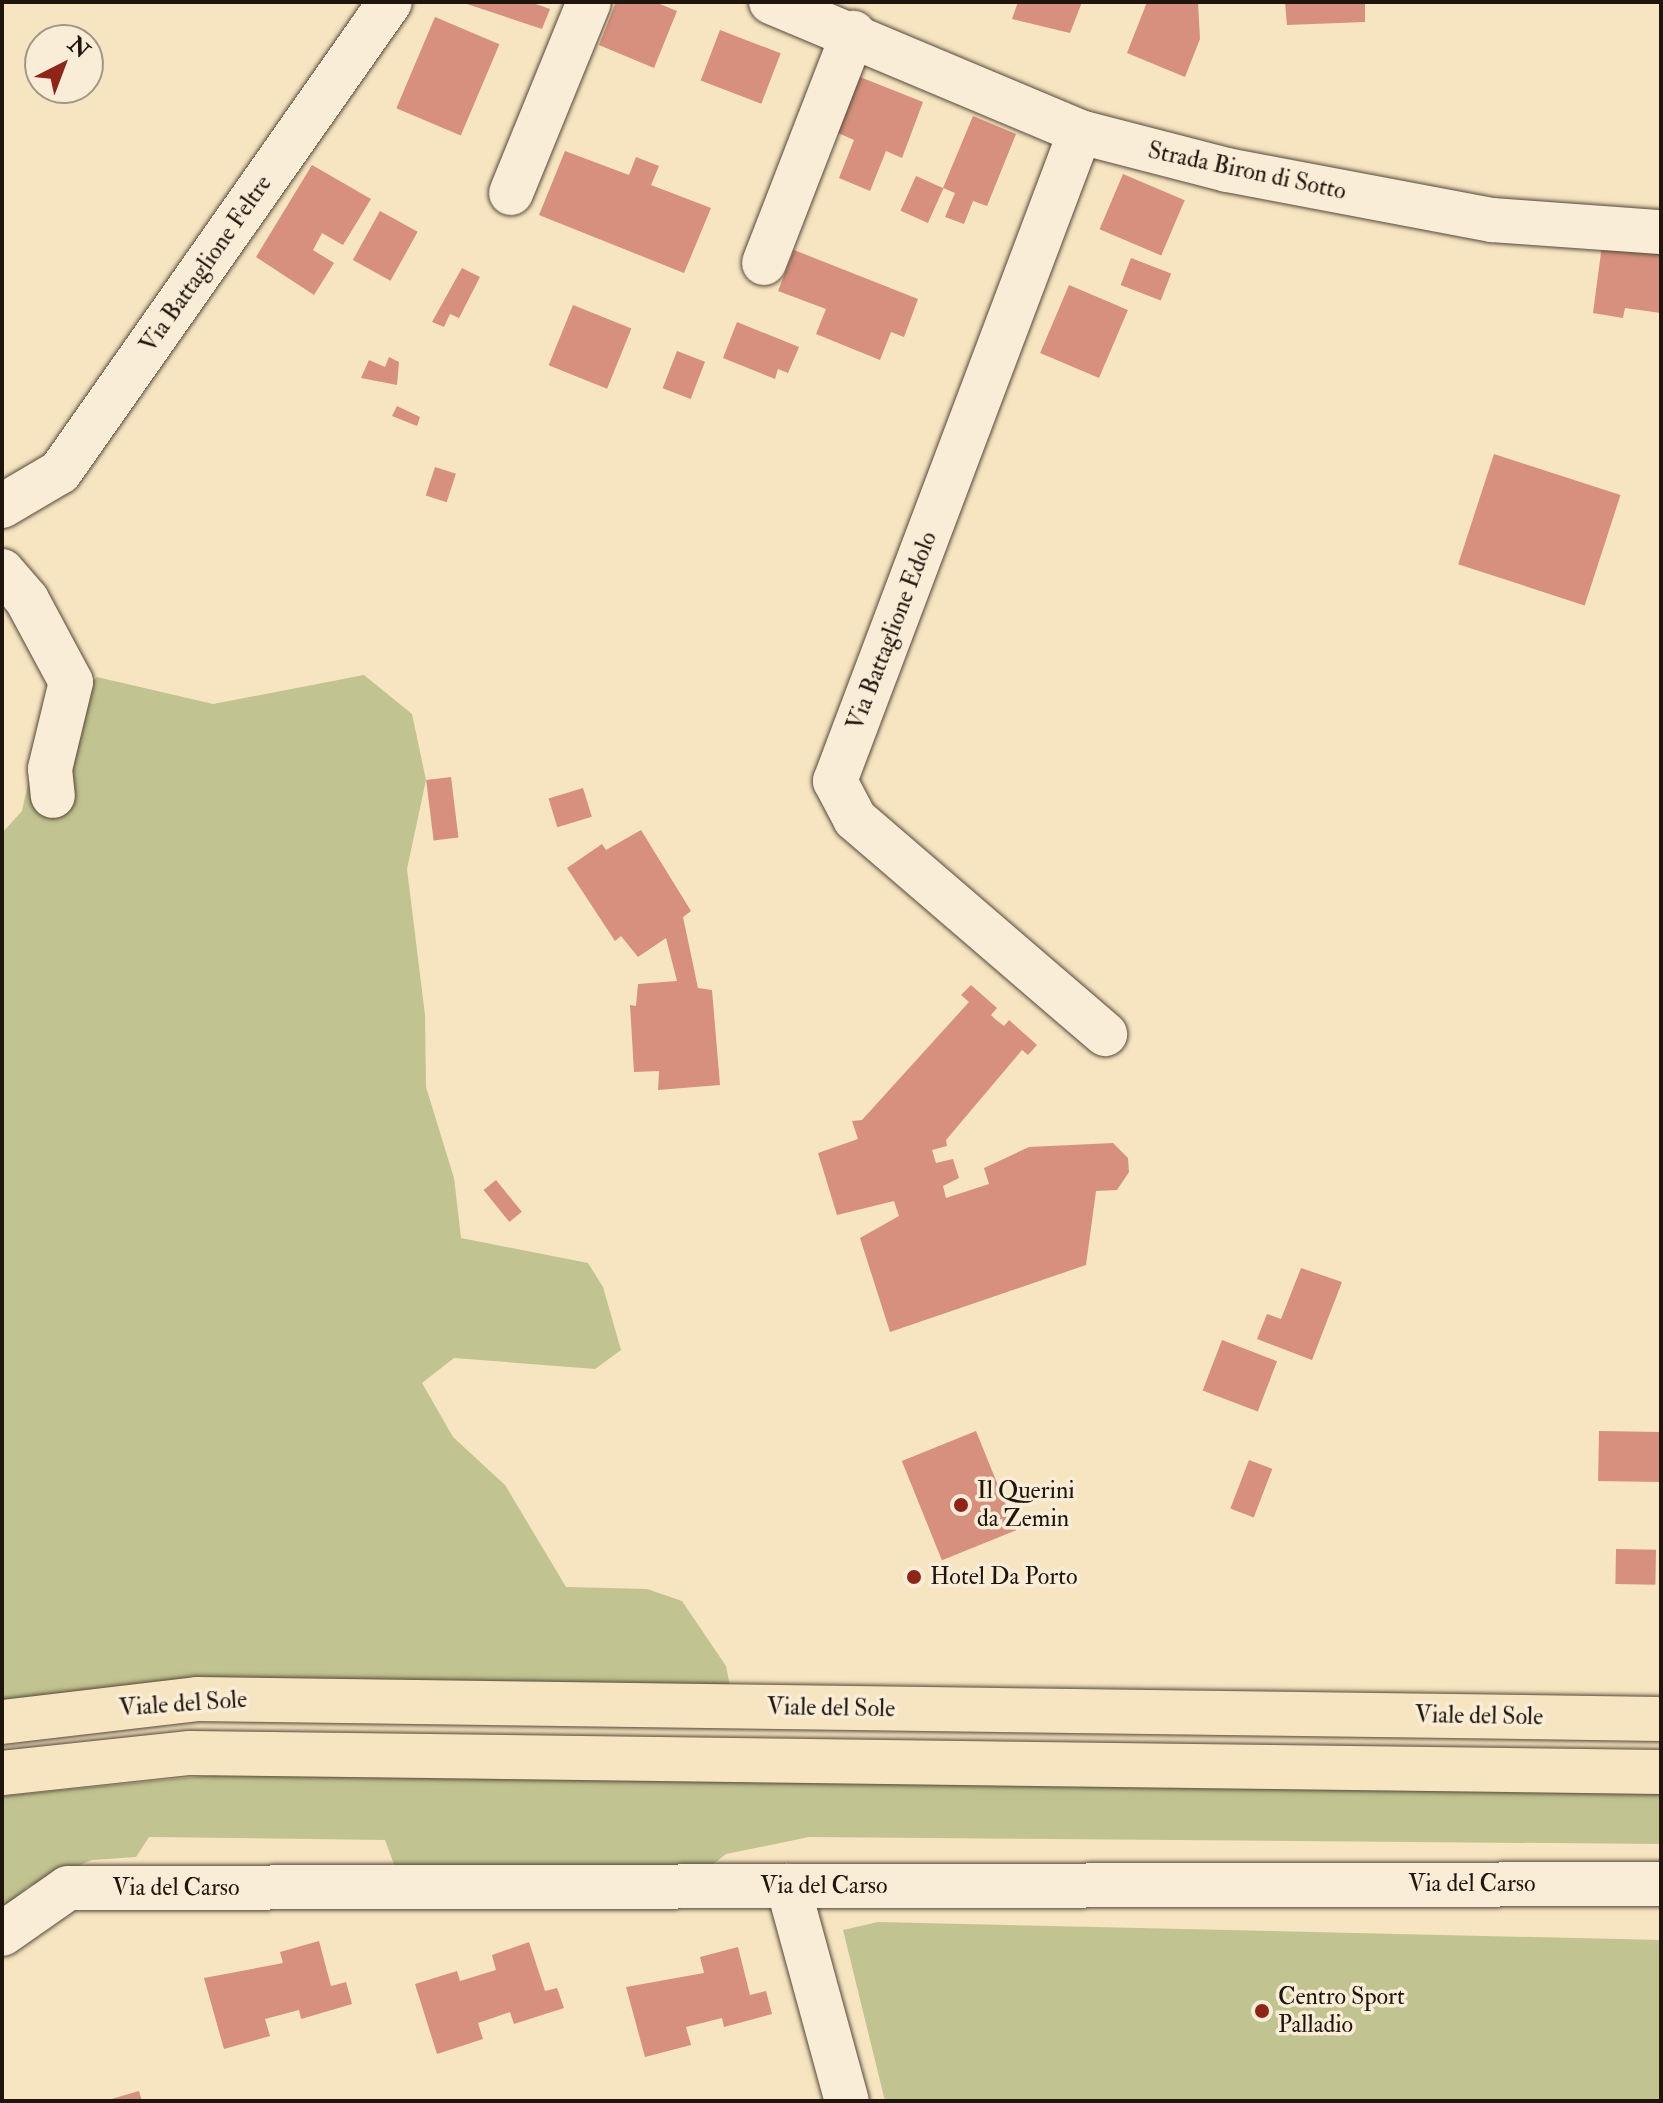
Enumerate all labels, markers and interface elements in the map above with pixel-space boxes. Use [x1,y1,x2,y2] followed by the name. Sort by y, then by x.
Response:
[24,24,104,104] north arrow
[62,31,95,65] text: N
[1145,136,1349,206] street label: Strada Biron di Sotto
[134,170,278,358] street label: Via Battaglione Feltre
[841,528,943,734] street label: Via Battaglione Edolo
[977,1477,1075,1533] place label: Il Querini da Zemin
[952,1496,970,1514] marker: Il Querini da Zemin
[930,1563,1077,1591] place label: Hotel Da Porto
[905,1568,923,1586] marker: Hotel Da Porto
[118,1685,248,1723] street label: Viale del Sole
[767,1692,895,1724] street label: Viale del Sole
[1415,1700,1543,1732] street label: Viale del Sole
[1408,1870,1536,1898] street label: Via del Carso
[760,1872,888,1900] street label: Via del Carso
[112,1874,240,1902] street label: Via del Carso
[1278,1983,1405,2039] place label: Centro Sport Palladio
[1253,2002,1271,2020] marker: Centro Sport Palladio

